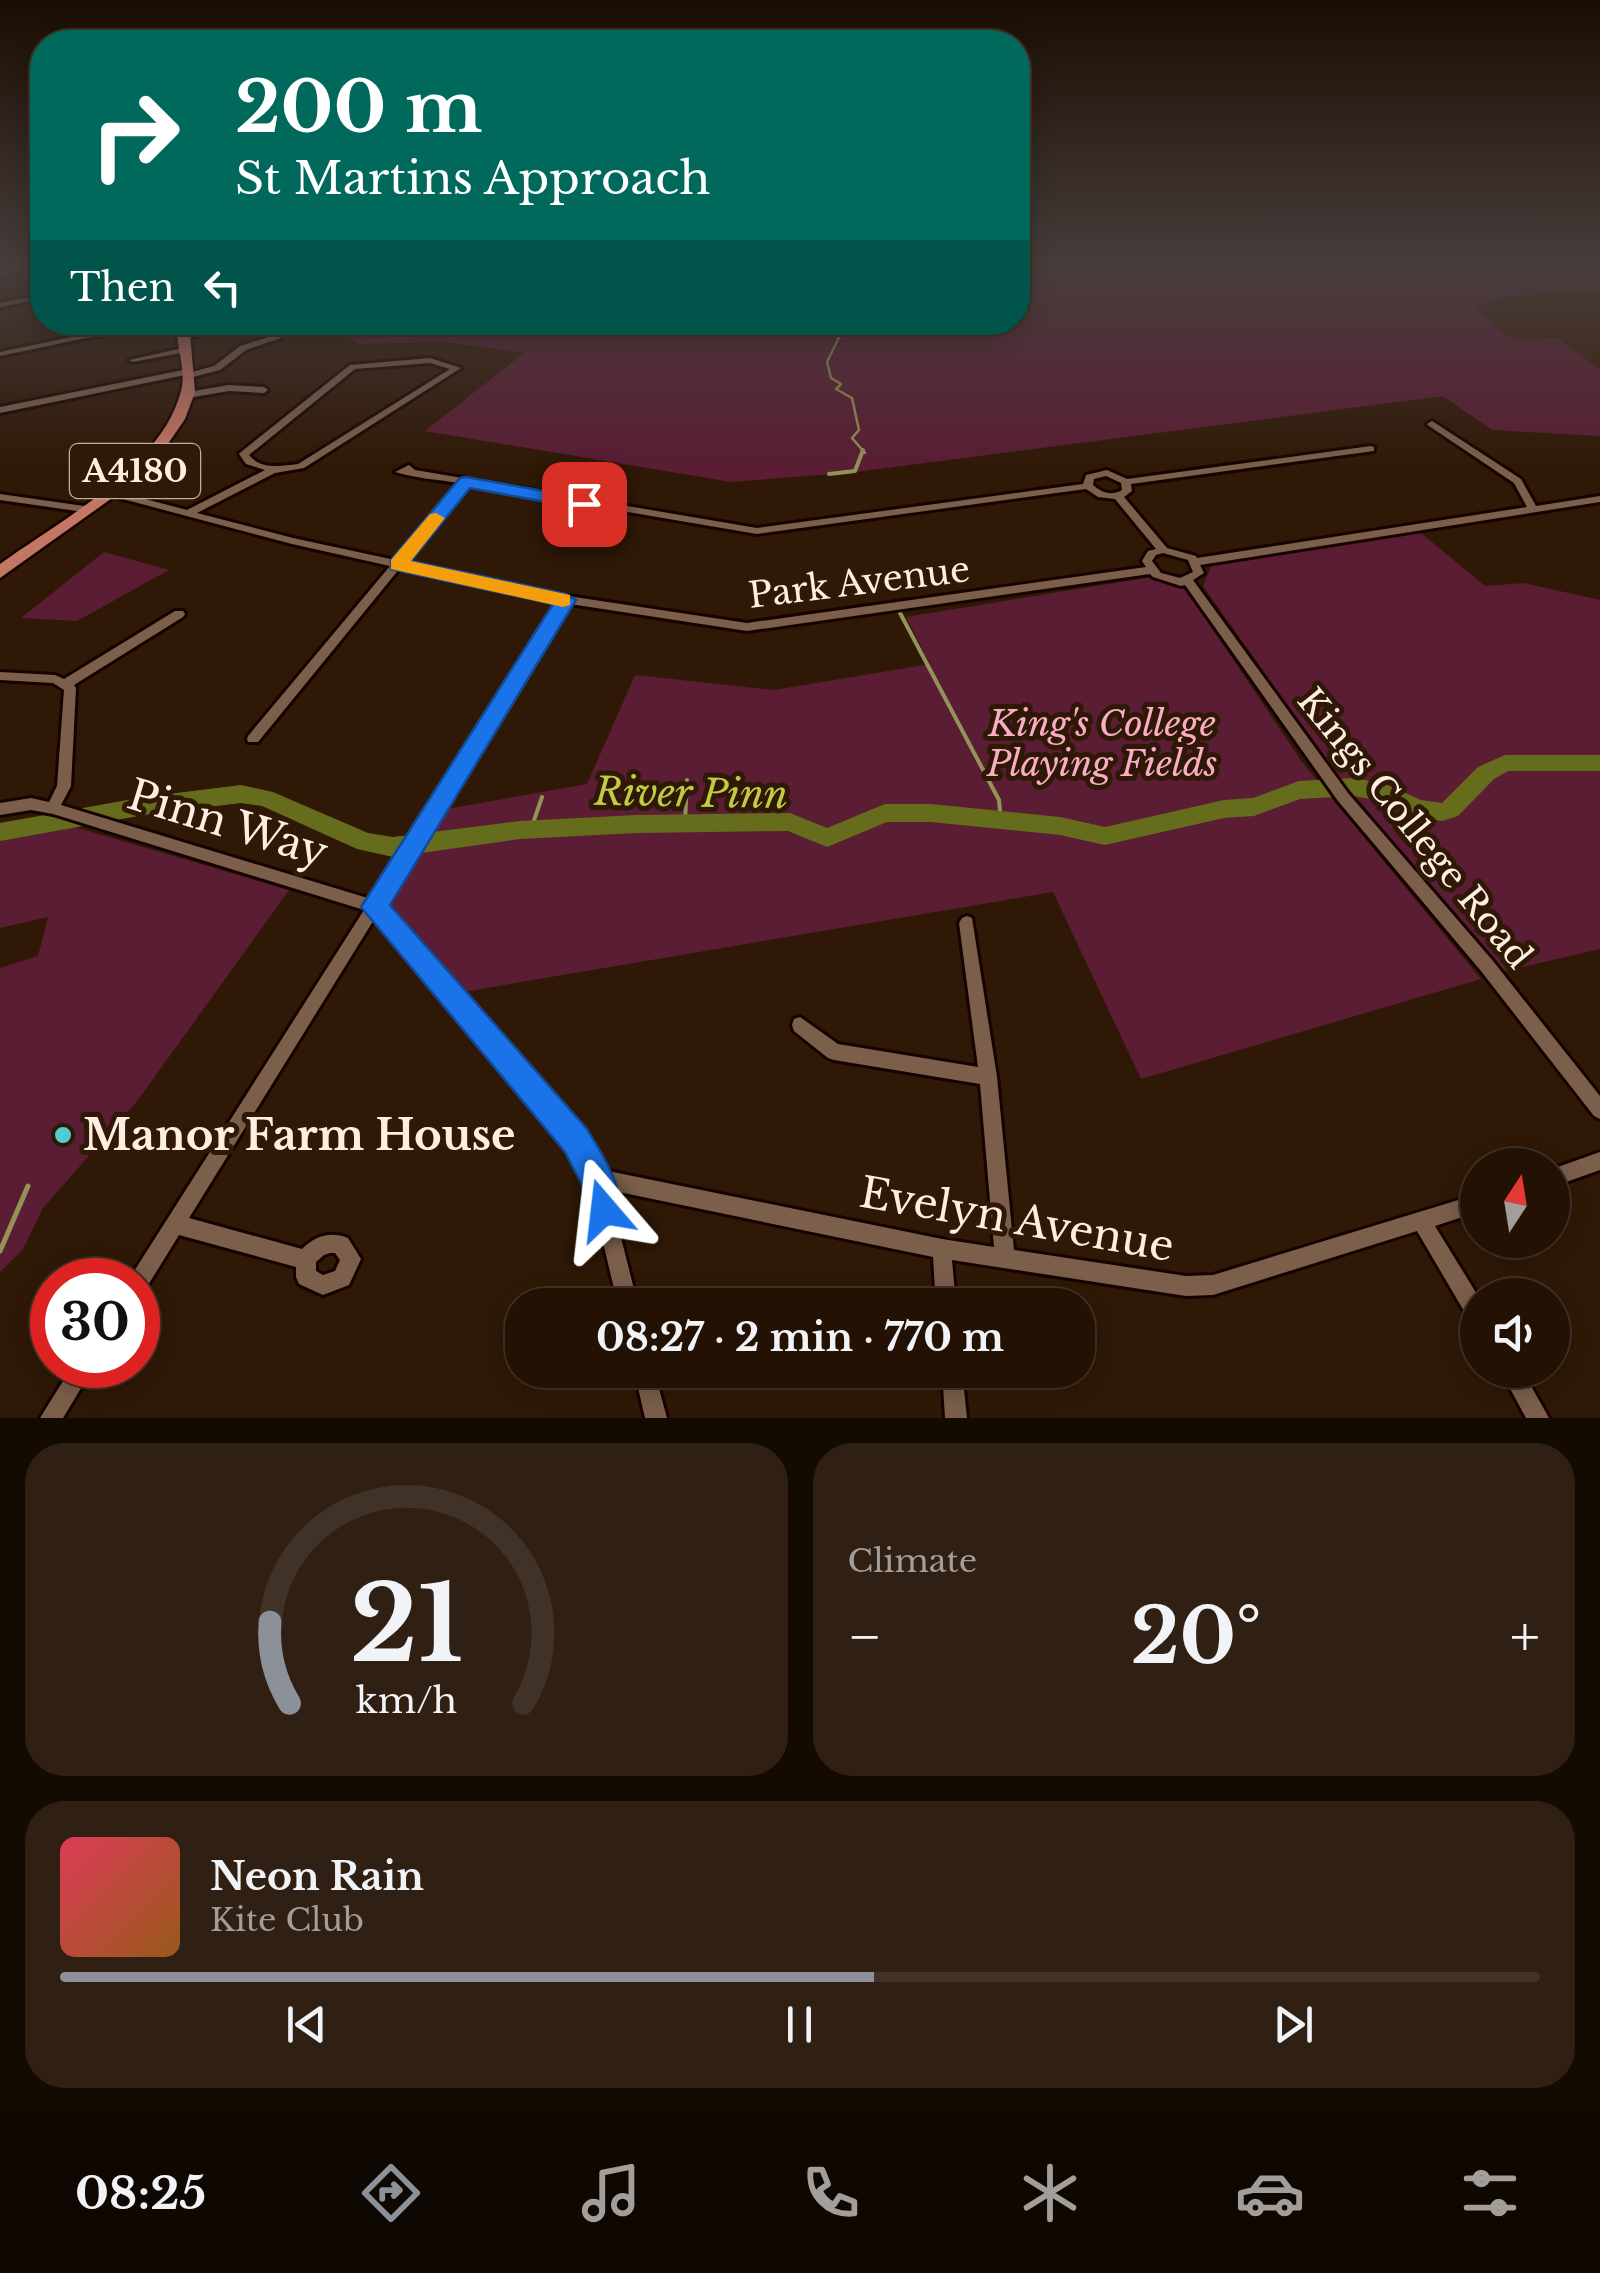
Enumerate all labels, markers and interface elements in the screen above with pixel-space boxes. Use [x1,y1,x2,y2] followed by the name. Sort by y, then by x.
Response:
[235,64,482,151] text: 200 m
[70,70,200,200] icon: right
[235,150,710,206] text: St Martins Approach
[195,260,250,315] icon: left
[70,264,175,311] text: Then
[70,444,200,498] road number: A4180
[542,462,627,547] pin
[557,477,612,532] icon: arrive
[746,547,972,617] street label: Park Avenue
[1289,679,1541,977] street label: Kings College Road
[986,702,1217,785] park label: King's College Playing Fields
[122,768,334,878] street label: Pinn Way
[593,768,788,818] water label: River Pinn
[83,1109,516,1161] place label: Manor Farm House
[52,1124,74,1146] marker: Manor Farm House
[1460,1148,1570,1258] north arrow
[1460,1148,1570,1388] map controls
[552,1158,656,1262] position arrow
[856,1166,1178,1272] street label: Evelyn Avenue
[30,1258,160,1388] speed limit sign: 30
[1460,1278,1570,1388] button: sound
[596,1314,1004,1361] text: 08:27 · 2 min · 770 m
[848,1541,977,1581] text: Climate
[350,1560,463,1689] text: 21
[1131,1590,1261,1683] text: 20°
[848,1603,882,1671] text: −
[1510,1603,1540,1671] text: +
[356,1678,457,1723] text: km/h
[210,1853,424,1900] text: Neon Rain
[210,1900,364,1940] text: Kite Club
[279,1997,334,2052] icon: previous
[772,1997,827,2052] icon: pause
[1266,1997,1321,2052] icon: next
[356,2158,426,2228] icon: directions
[576,2158,646,2228] icon: music
[796,2158,866,2228] icon: phone
[1015,2158,1085,2228] icon: climate
[1235,2158,1305,2228] icon: car
[1455,2158,1525,2228] icon: filters
[75,2165,206,2221] text: 08:25

